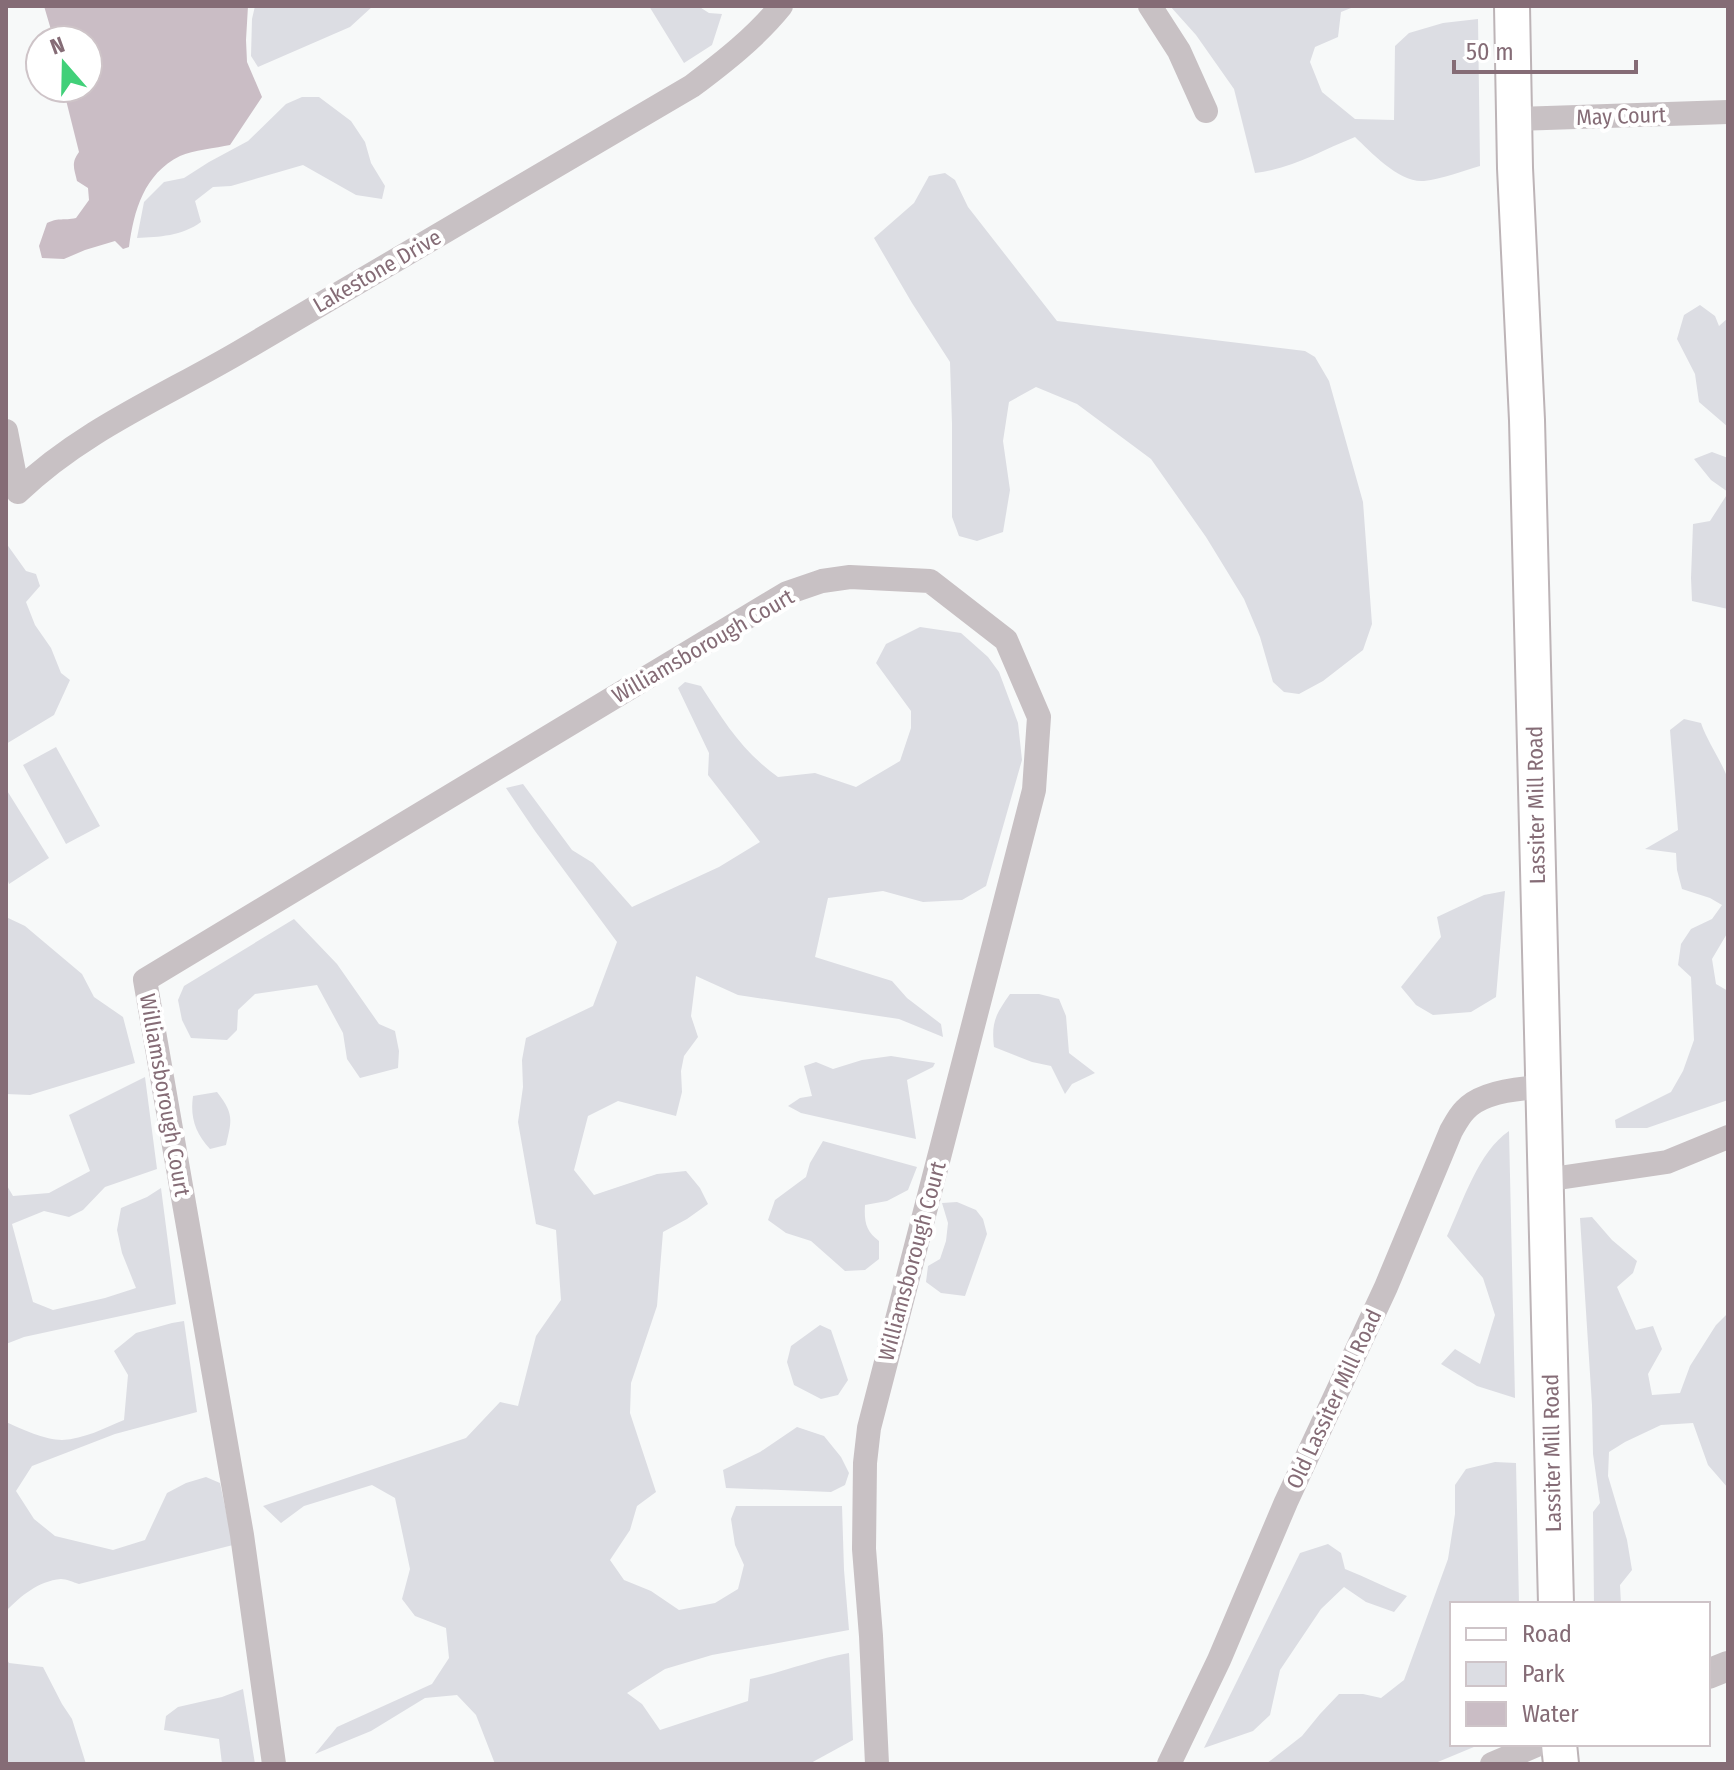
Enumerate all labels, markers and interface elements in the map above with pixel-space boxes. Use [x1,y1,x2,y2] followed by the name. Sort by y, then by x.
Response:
[24,24,104,104] north arrow
[1454,24,1636,74] scale bar
[47,31,68,61] text: N
[1466,38,1514,66] text: 50 m
[1576,101,1667,131] street label: May Court
[308,223,446,319] street label: Lakestone Drive
[607,583,799,709] street label: Williamsborough Court
[1521,726,1551,884] street label: Lassiter Mill Road
[134,991,196,1199] street label: Williamsborough Court
[872,1157,952,1364] street label: Williamsborough Court
[1281,1305,1387,1493] street label: Old Lassiter Mill Road
[1537,1374,1567,1532] street label: Lassiter Mill Road
[1450,1602,1710,1746] legend
[1522,1620,1572,1648] text: Road
[1522,1660,1565,1688] text: Park
[1522,1700,1579,1728] text: Water

